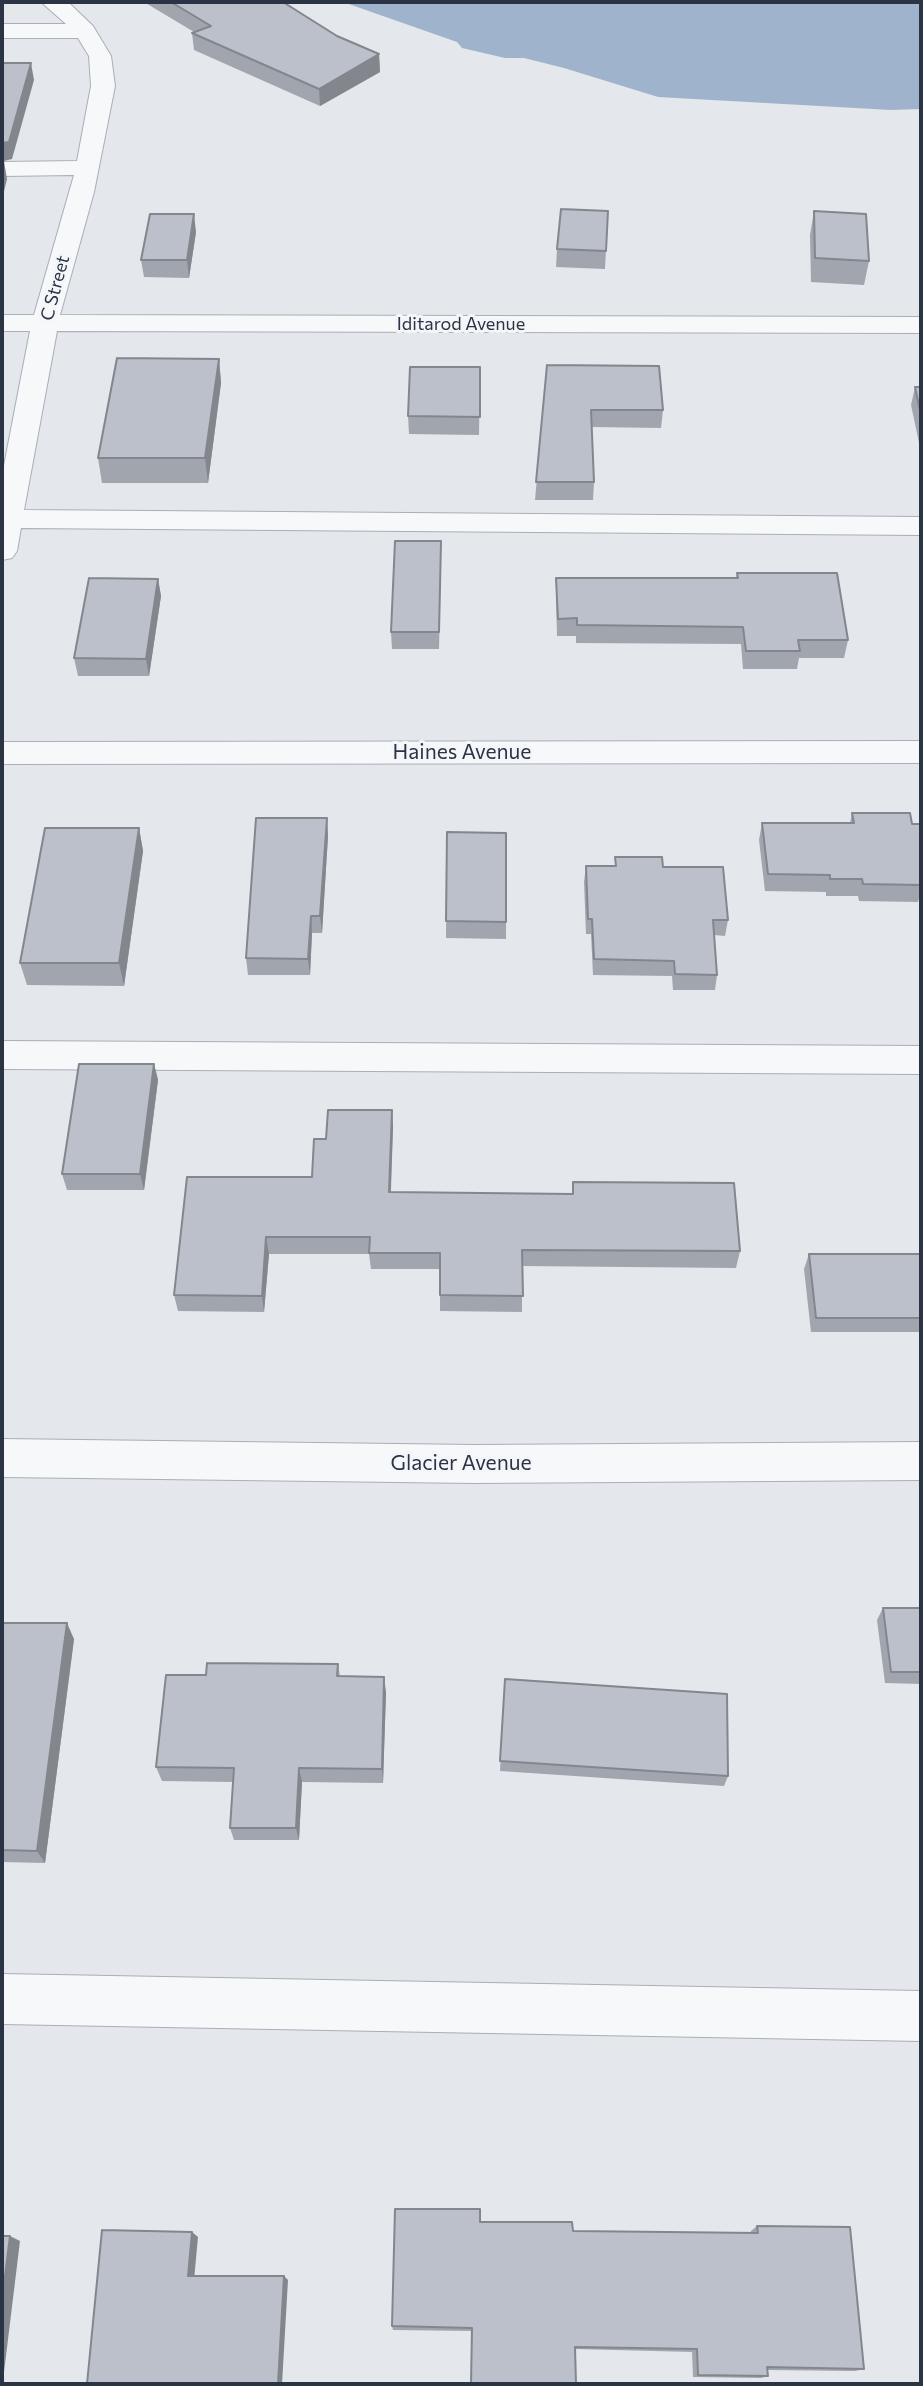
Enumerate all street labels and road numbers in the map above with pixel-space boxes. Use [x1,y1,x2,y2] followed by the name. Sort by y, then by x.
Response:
[36,253,74,323] street label: C Street
[397,313,525,335] street label: Iditarod Avenue
[393,739,531,765] street label: Haines Avenue
[391,1450,531,1476] street label: Glacier Avenue

